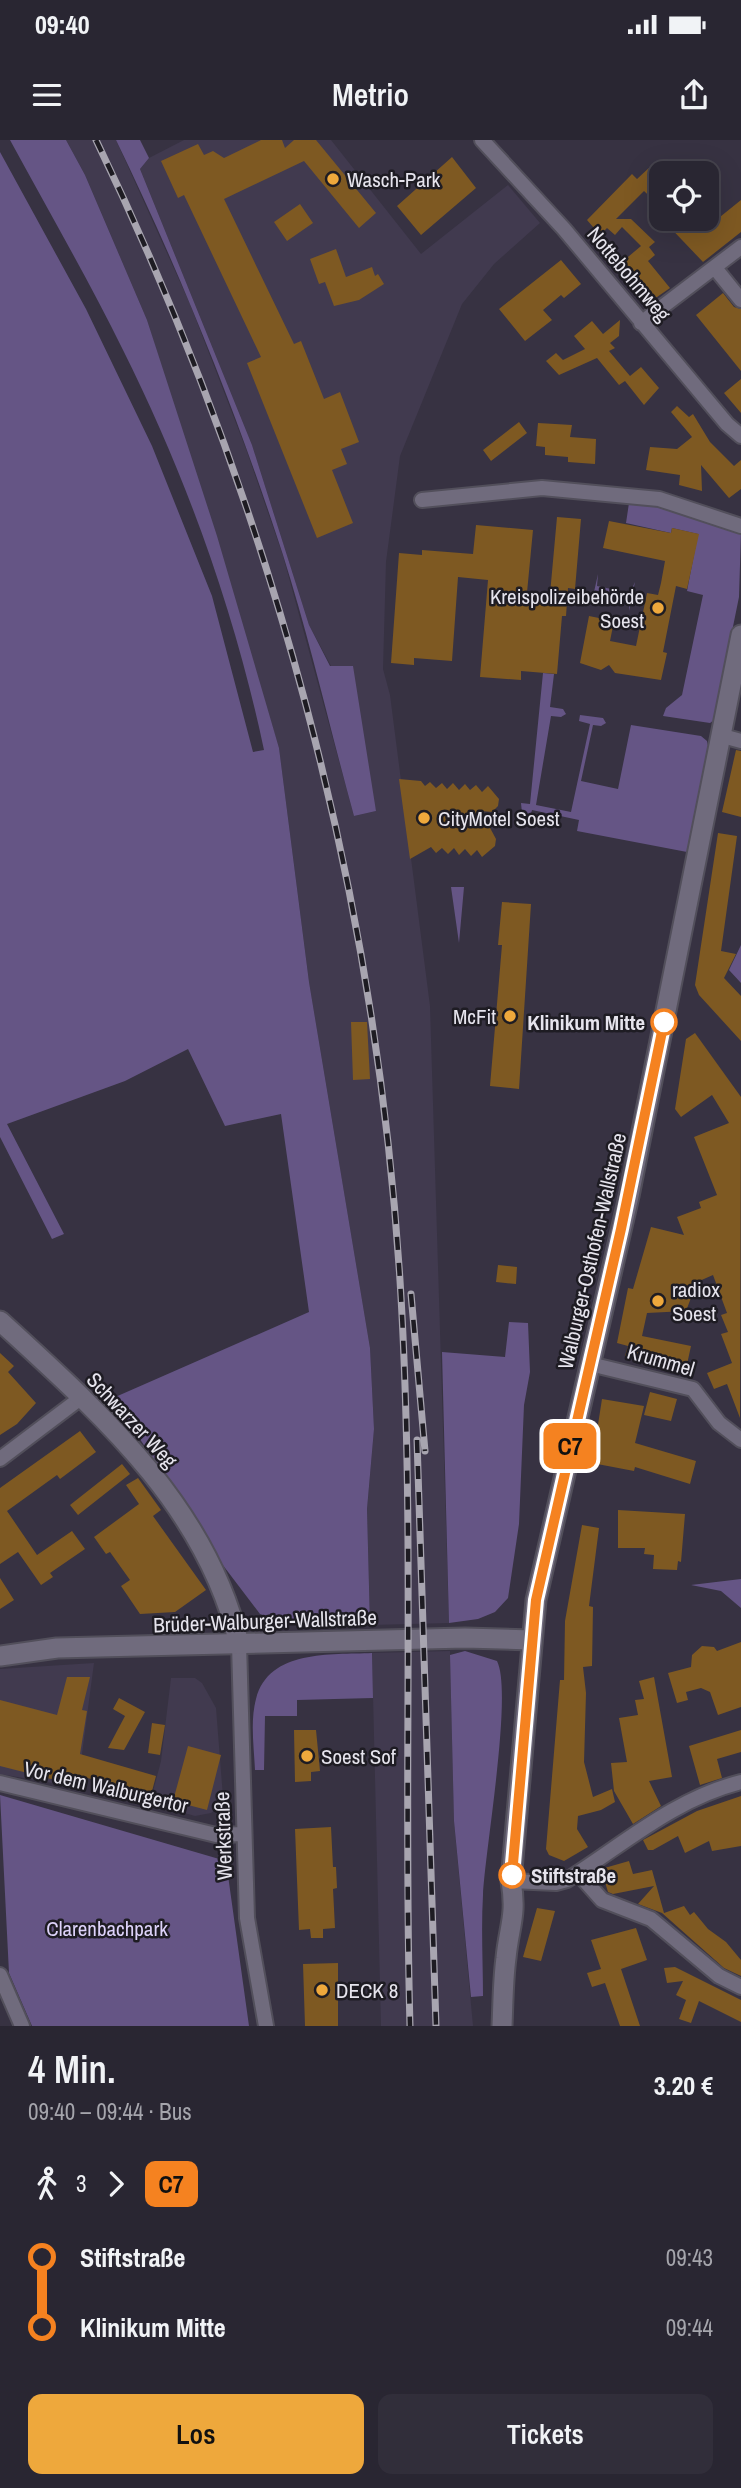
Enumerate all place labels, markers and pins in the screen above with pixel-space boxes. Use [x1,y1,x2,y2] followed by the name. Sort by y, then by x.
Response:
[347,165,441,194] place label: Wasch-Park
[325,171,341,187] marker: Wasch-Park
[490,582,644,635] place label: Kreispolizeibehörde Soest
[650,600,666,616] marker: Kreispolizeibehörde Soest
[438,804,560,833] place label: CityMotel Soest
[416,810,432,826] marker: CityMotel Soest
[453,1002,496,1031] place label: McFit
[502,1008,518,1024] marker: McFit
[527,1008,645,1037] place label: Klinikum Mitte
[651,1009,677,1035] marker: Klinikum Mitte
[672,1275,720,1328] place label: radiox Soest
[650,1293,666,1309] marker: radiox Soest
[321,1742,396,1771] place label: Soest Sof
[299,1748,315,1764] marker: Soest Sof
[531,1861,616,1890] place label: Stiftstraße
[499,1862,525,1888] marker: Stiftstraße
[336,1976,398,2005] place label: DECK 8
[314,1982,330,1998] marker: DECK 8

